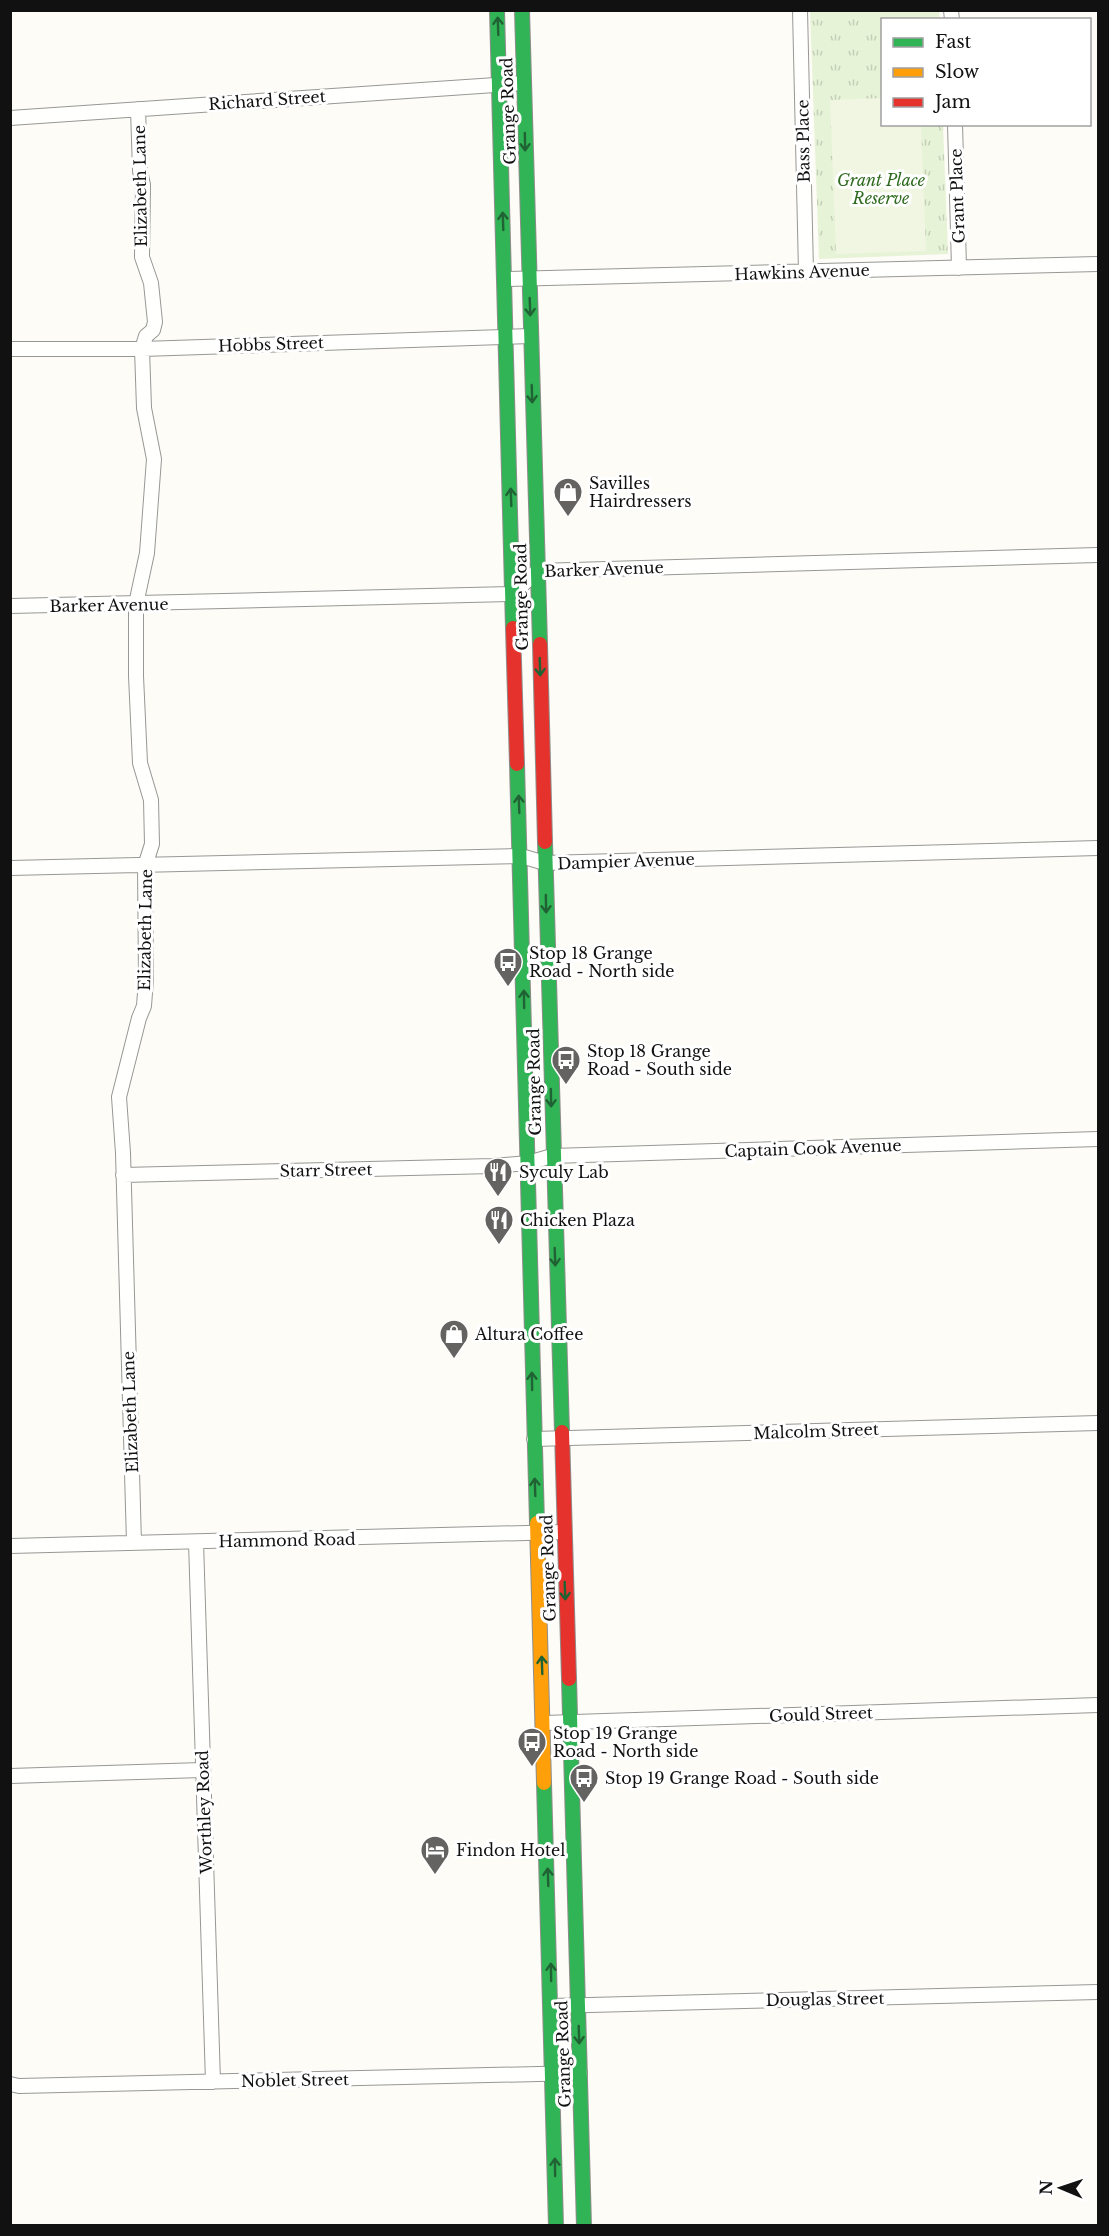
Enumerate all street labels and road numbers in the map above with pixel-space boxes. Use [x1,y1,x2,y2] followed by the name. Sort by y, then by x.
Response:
[496,57,520,165] street label: Grange Road
[208,86,326,114] street label: Richard Street
[792,99,814,183] street label: Bass Place
[129,125,151,247] street label: Elizabeth Lane
[945,148,969,244] street label: Grant Place
[734,260,870,284] street label: Hawkins Avenue
[218,332,324,356] street label: Hobbs Street
[510,543,532,651] street label: Grange Road
[544,557,664,581] street label: Barker Avenue
[49,594,169,616] street label: Barker Avenue
[557,849,695,873] street label: Dampier Avenue
[134,869,156,991] street label: Elizabeth Lane
[523,1028,545,1136] street label: Grange Road
[724,1135,902,1161] street label: Captain Cook Avenue
[279,1159,373,1181] street label: Starr Street
[118,1351,142,1473] street label: Elizabeth Lane
[753,1419,879,1443] street label: Malcolm Street
[536,1514,560,1622] street label: Grange Road
[218,1529,356,1551] street label: Hammond Road
[769,1702,873,1726] street label: Gould Street
[192,1750,216,1875] street label: Worthley Road
[765,1988,885,2010] street label: Douglas Street
[551,2000,575,2108] street label: Grange Road
[241,2069,349,2091] street label: Noblet Street

